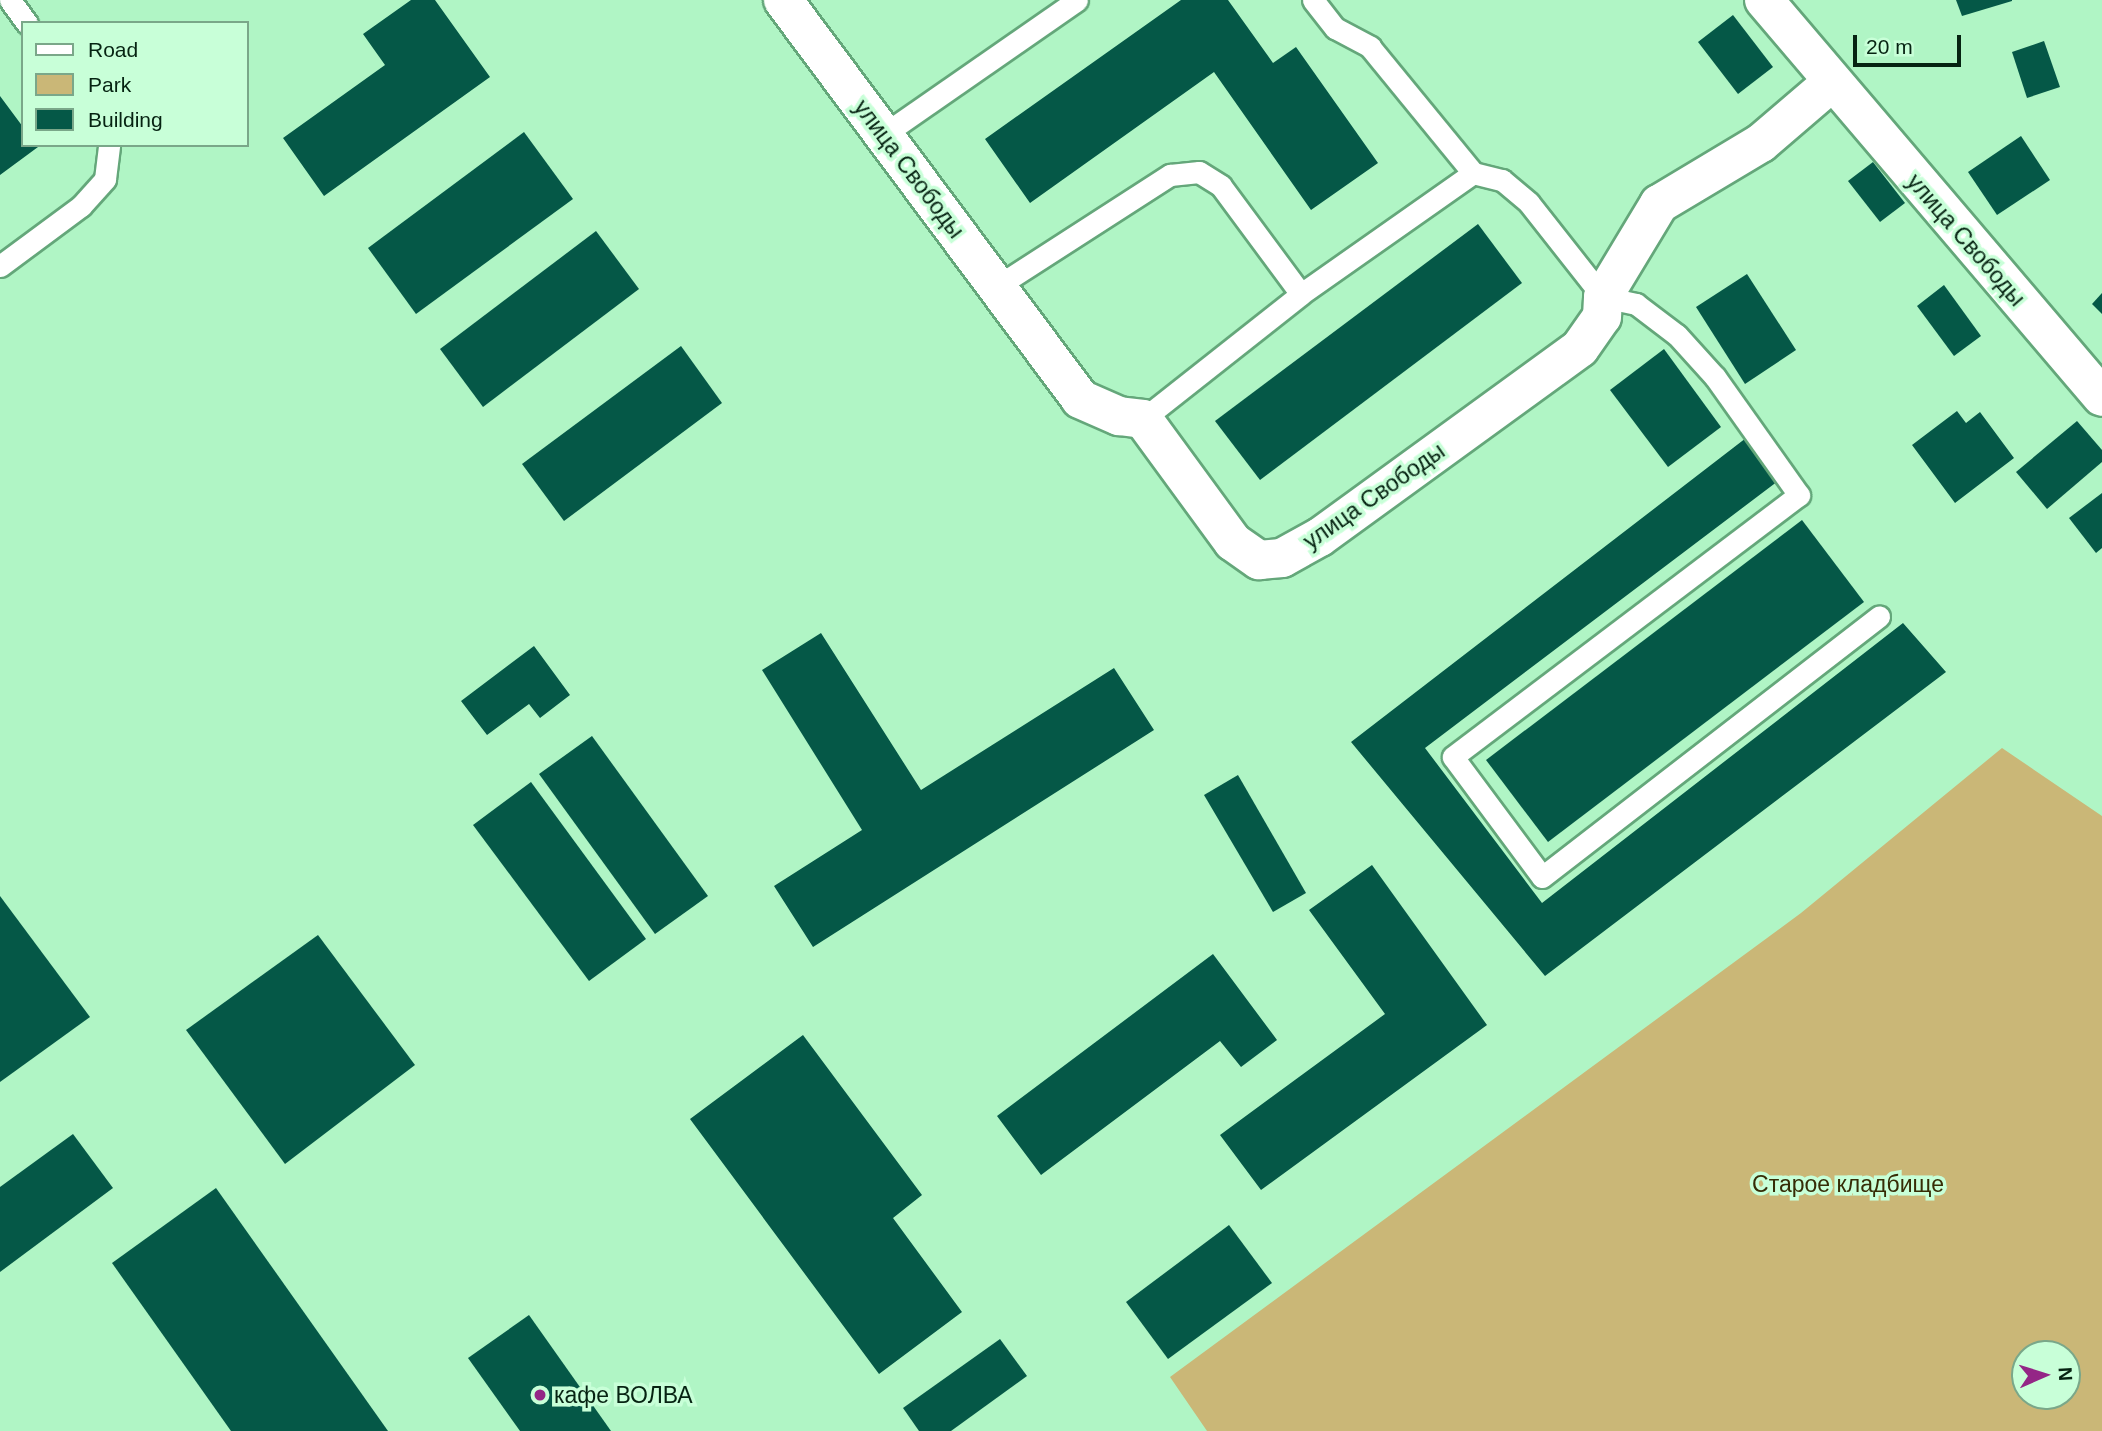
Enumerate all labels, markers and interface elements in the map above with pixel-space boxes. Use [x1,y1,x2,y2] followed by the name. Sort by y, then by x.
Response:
[21,21,248,147] legend
[1857,21,1966,65] scale bar
[1866,35,1913,58] text: 20 m
[88,38,138,61] text: Road
[88,73,131,96] text: Park
[848,94,970,244] street label: улица Свободы
[88,108,163,131] text: Building
[1901,168,2031,312] street label: улица Свободы
[1298,437,1450,555] street label: улица Свободы
[1752,1170,1944,1198] park label: Старое кладбище
[2011,1340,2081,1410] north arrow
[2055,1367,2076,1381] text: N
[554,1381,693,1409] place label: кафе ВОЛВА
[532,1387,548,1403] marker: кафе ВОЛВА

